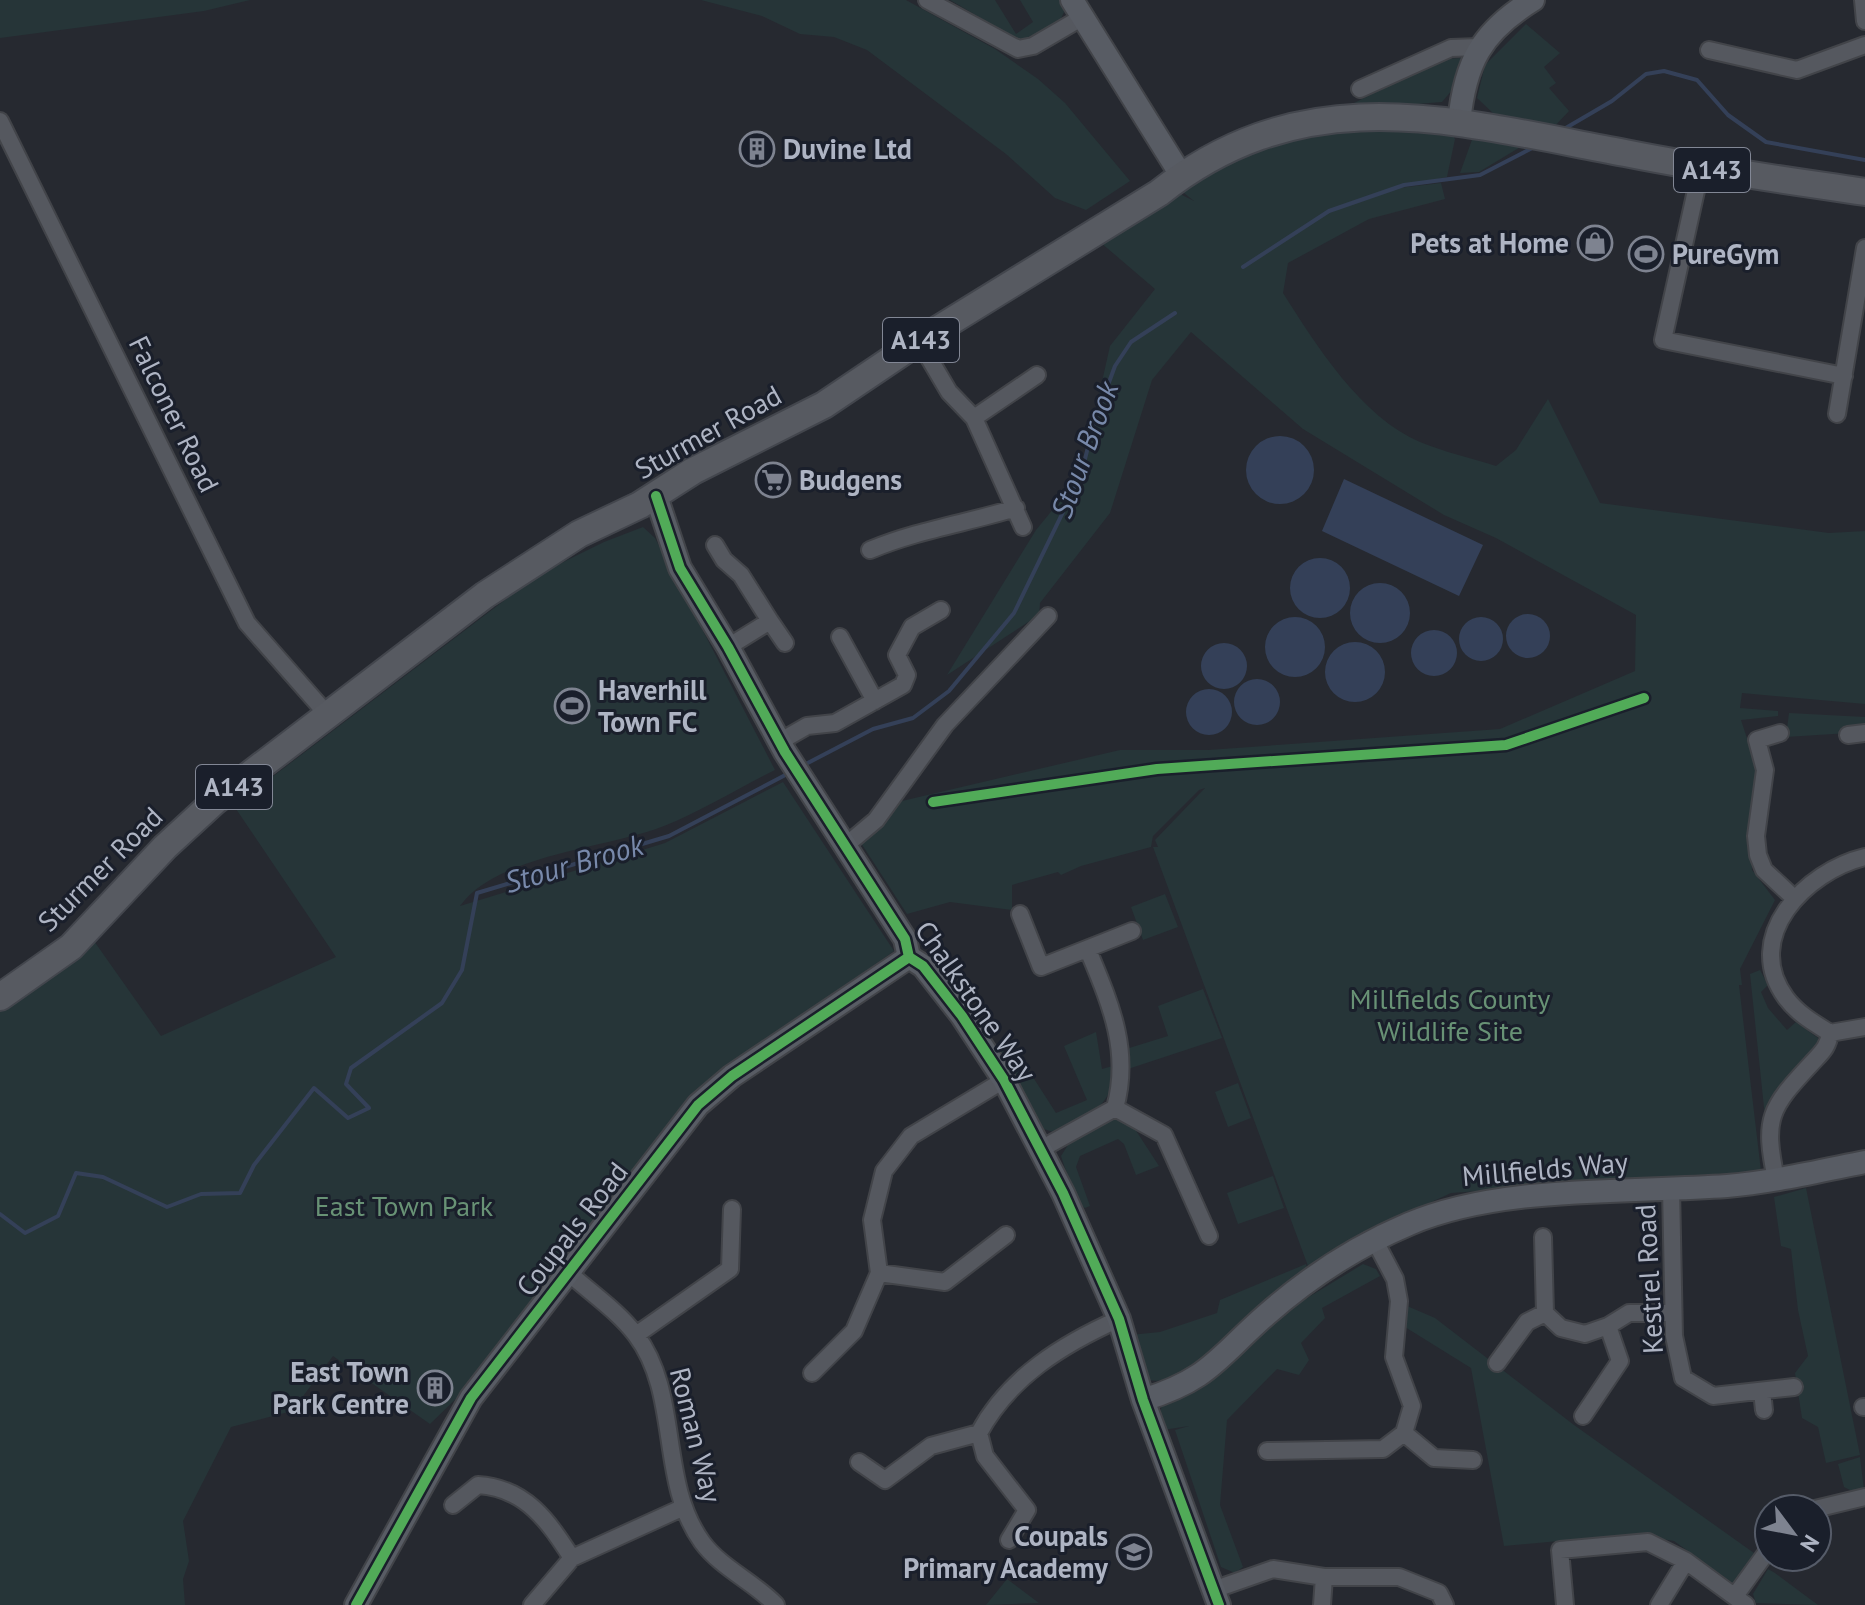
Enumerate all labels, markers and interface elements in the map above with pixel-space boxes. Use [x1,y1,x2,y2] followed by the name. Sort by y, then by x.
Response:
[738,130,776,168] building icon: Duvine Ltd
[783,130,912,167] place label: Duvine Ltd
[1674,148,1750,192] road number: A143
[1410,224,1569,261] place label: Pets at Home
[1576,224,1614,262] shop icon: Pets at Home
[1627,235,1665,273] sports icon: PureGym
[1672,235,1779,272] place label: PureGym
[883,318,959,362] road number: A143
[121,330,228,498] street label: Falconer Road
[1041,374,1127,523] water label: Stour Brook
[628,376,788,487] street label: Sturmer Road
[754,461,792,499] supermarket icon: Budgens
[799,461,902,498] place label: Budgens
[598,671,707,740] place label: Haverhill Town FC
[553,687,591,725] sports icon: Haverhill Town FC
[196,765,272,809] road number: A143
[29,798,170,939] street label: Sturmer Road
[500,824,649,901] water label: Stour Brook
[907,913,1046,1088] street label: Chalkstone Way
[1350,980,1550,1049] park label: Millfields County Wildlife Site
[1461,1143,1629,1194] street label: Millfields Way
[508,1154,636,1303] street label: Coupals Road
[315,1187,494,1224] park label: East Town Park
[1626,1203,1671,1355] street label: Kestrel Road
[272,1353,409,1422] place label: East Town Park Centre
[662,1363,731,1506] street label: Roman Way
[416,1369,454,1407] building icon: East Town Park Centre
[1753,1493,1833,1573] north arrow
[903,1517,1109,1586] place label: Coupals Primary Academy
[1794,1530,1826,1557] text: N
[1115,1533,1153,1571] school or university icon: Coupals Primary Academy

